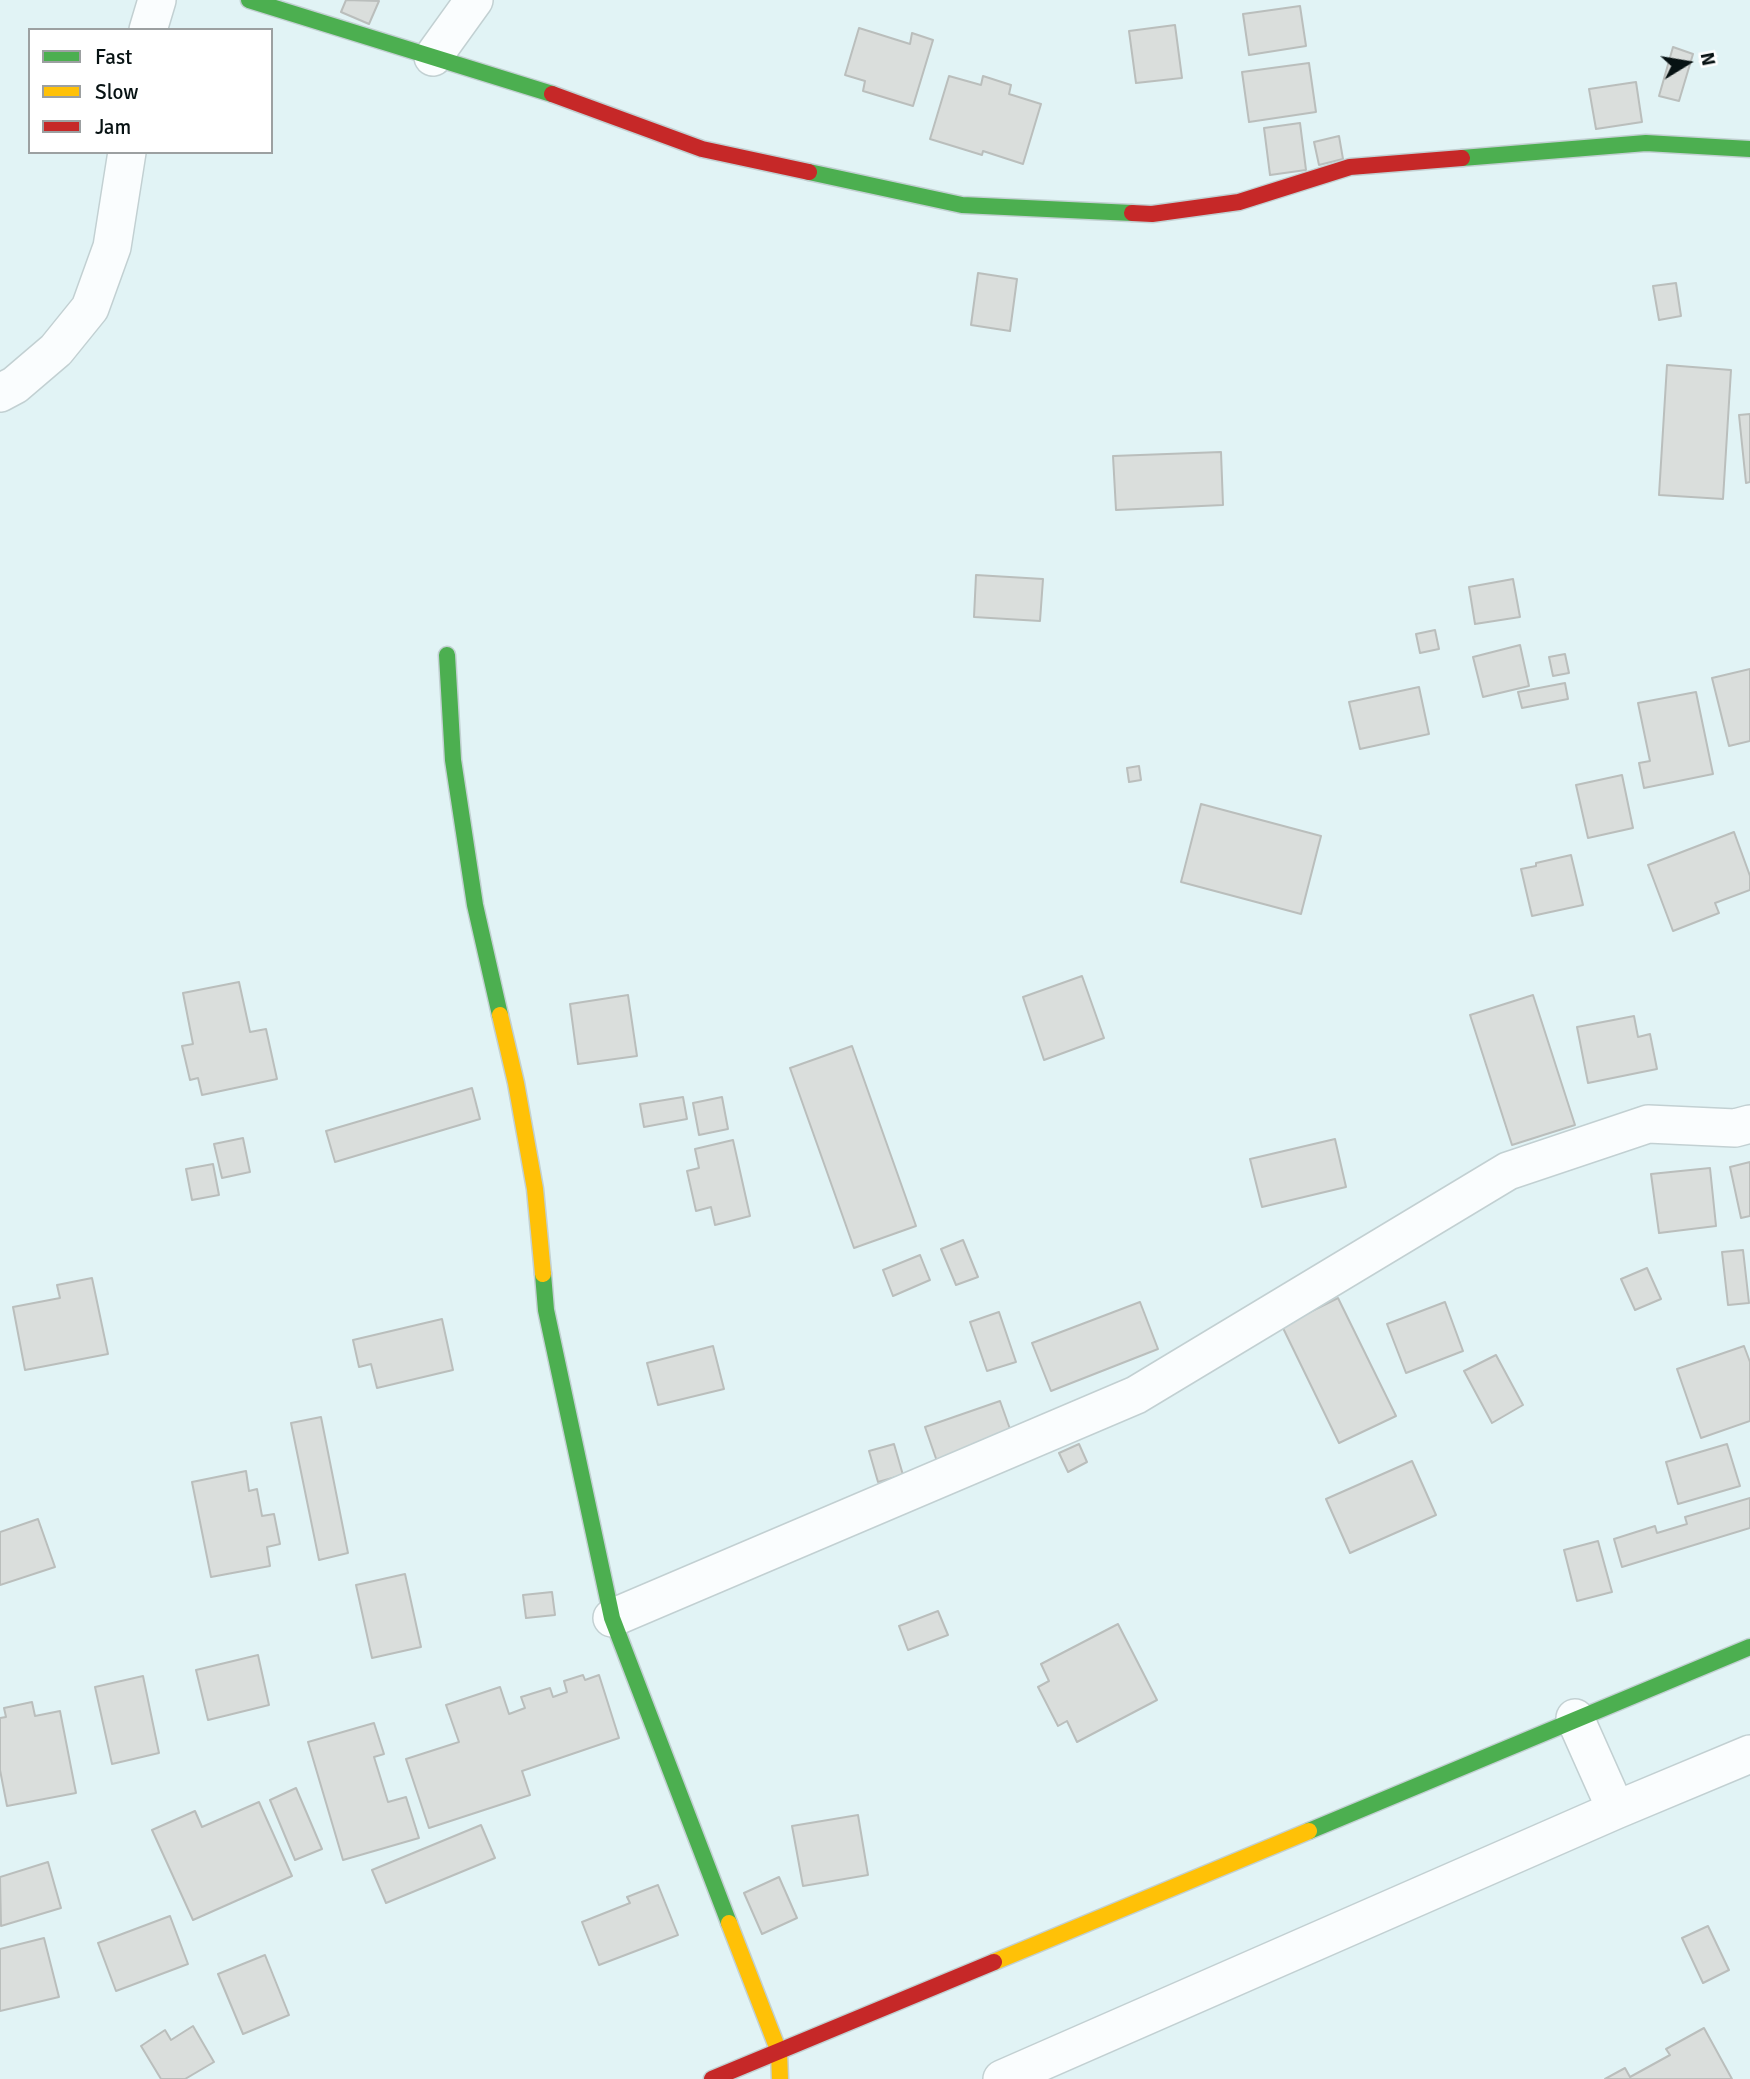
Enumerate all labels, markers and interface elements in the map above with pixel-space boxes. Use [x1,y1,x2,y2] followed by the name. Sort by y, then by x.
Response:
[28,28,273,154] legend
[1652,28,1722,98] north arrow
[95,44,132,70] text: Fast
[1695,50,1721,68] text: N
[95,79,139,105] text: Slow
[95,114,131,140] text: Jam

